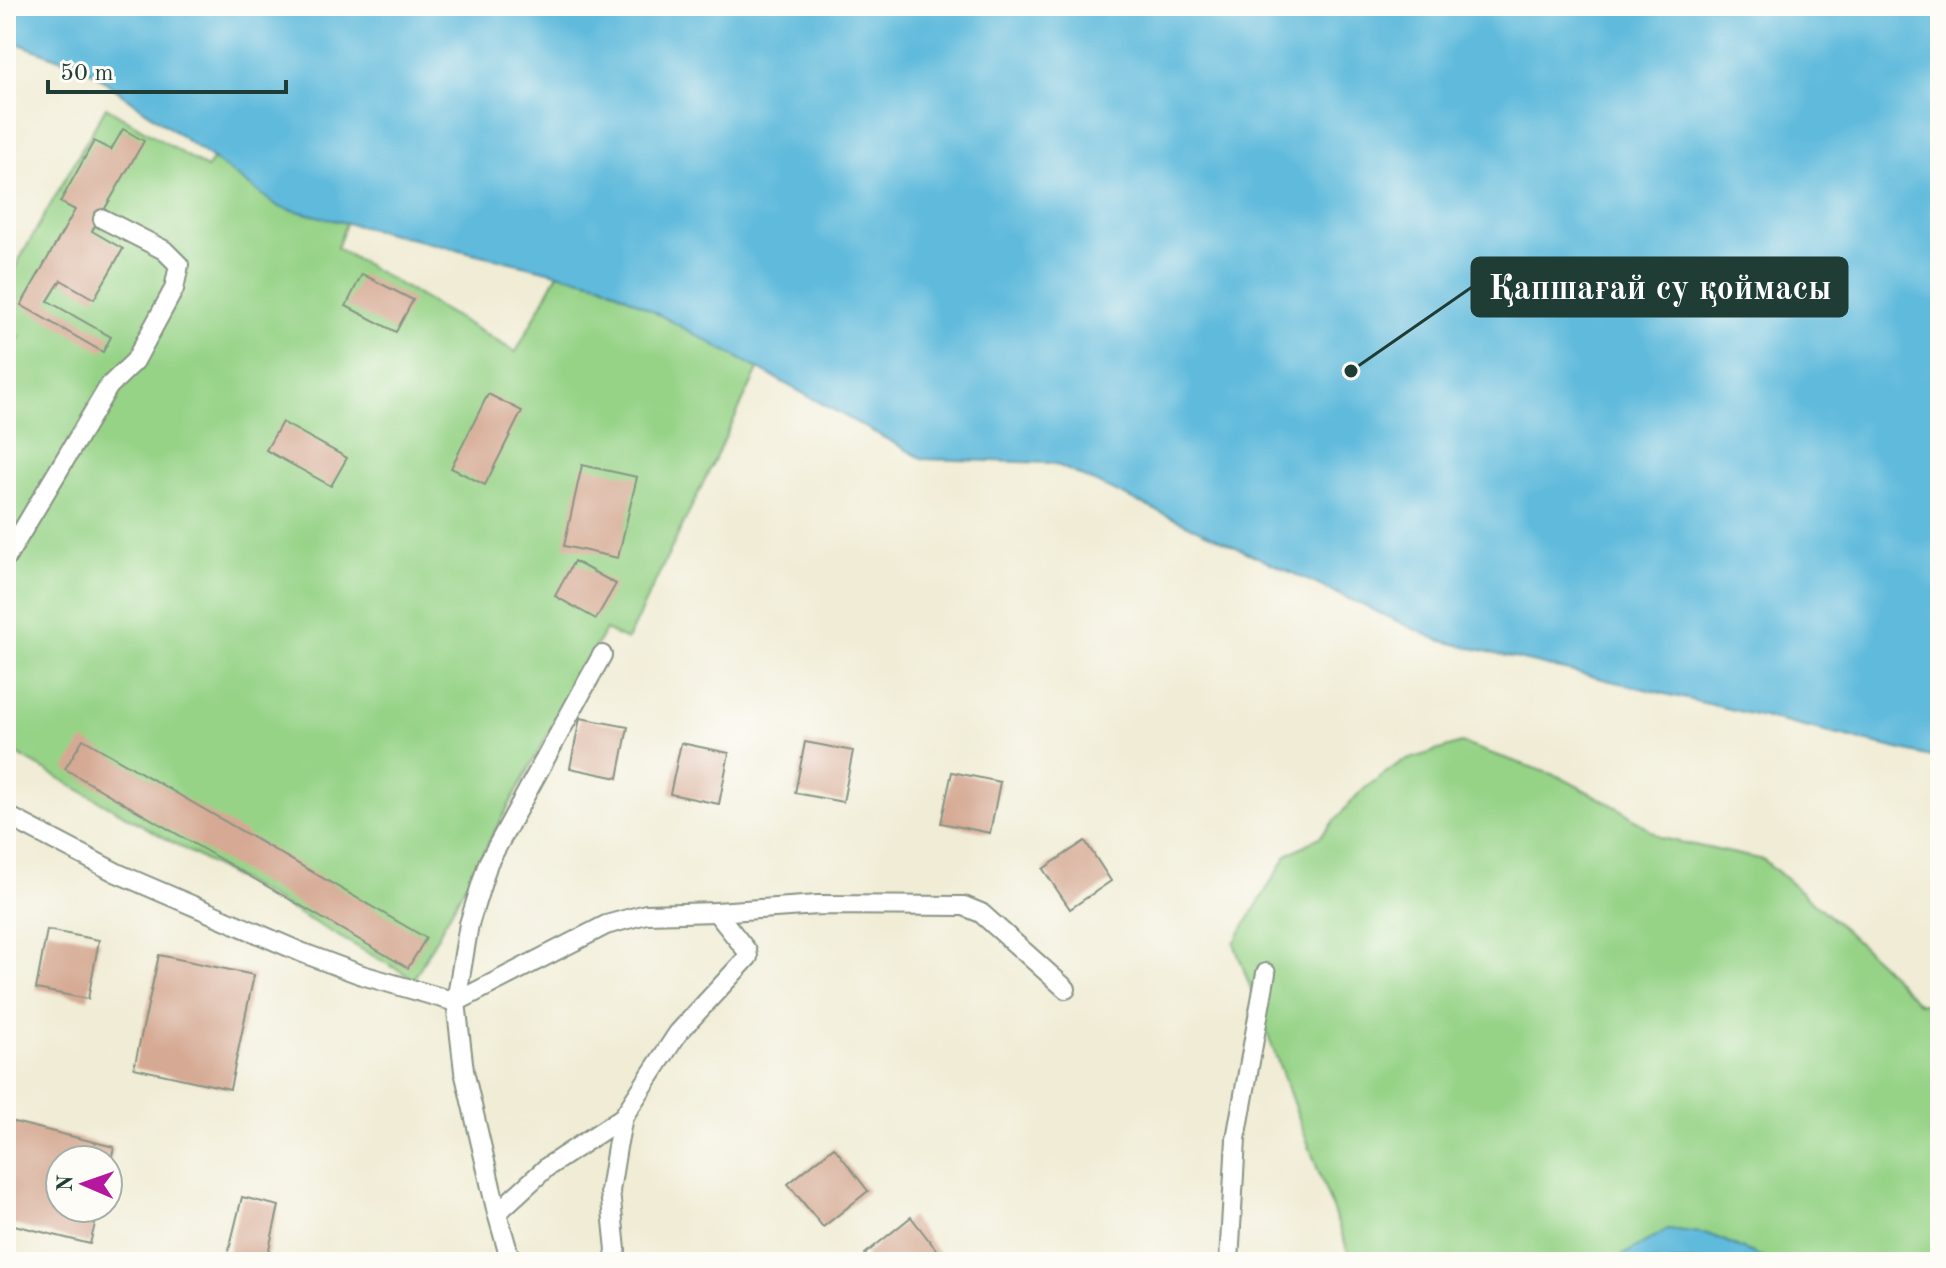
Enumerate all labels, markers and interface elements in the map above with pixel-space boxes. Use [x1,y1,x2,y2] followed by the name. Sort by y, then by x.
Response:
[48,44,286,94] scale bar
[60,62,114,86] text: 50 m
[1472,258,1847,316] callout: Қапшағай су қоймасы
[1488,273,1832,307] text: Қапшағай су қоймасы
[44,1144,124,1224] north arrow
[55,1174,77,1192] text: N

